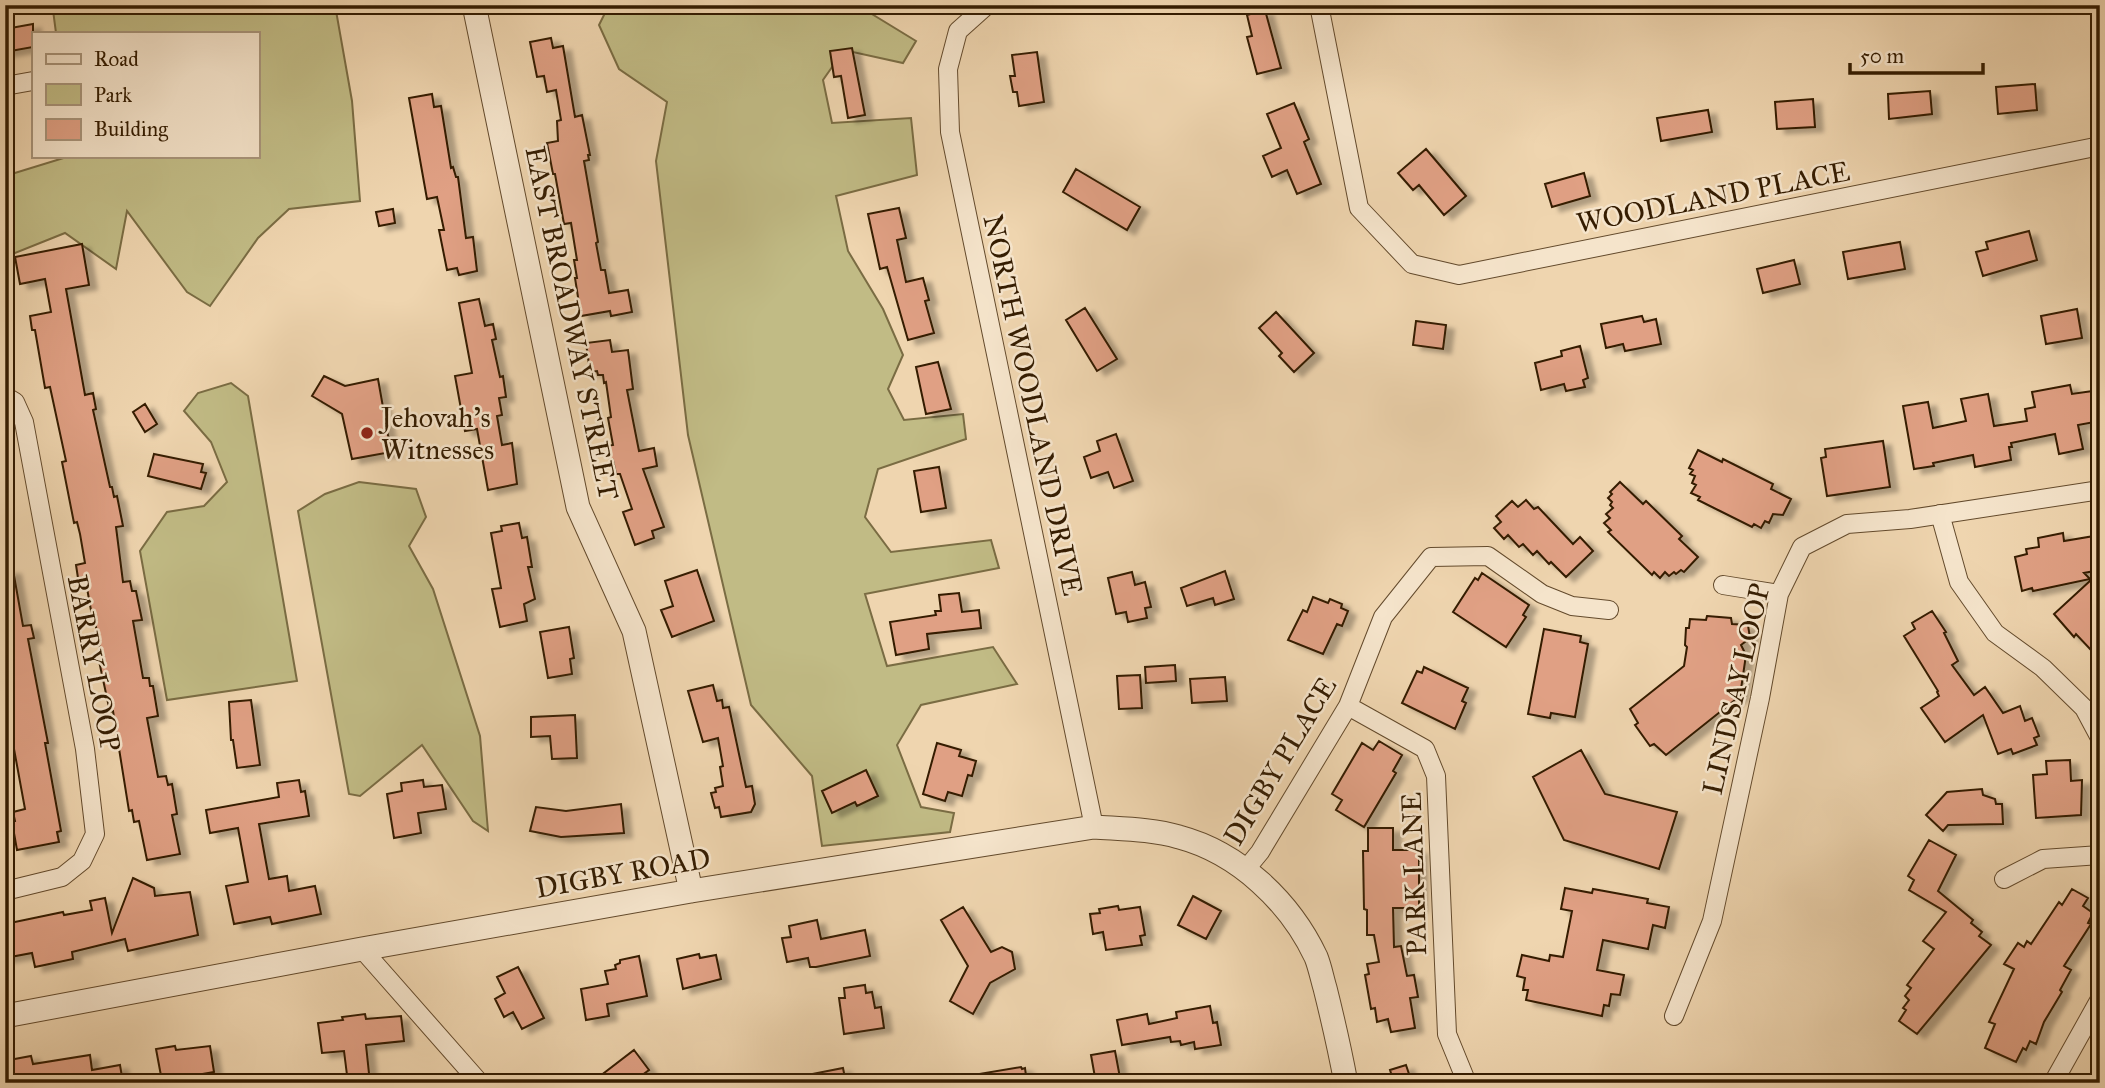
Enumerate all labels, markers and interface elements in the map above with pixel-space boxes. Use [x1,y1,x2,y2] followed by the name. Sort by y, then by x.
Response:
[32,32,259,158] legend
[1850,32,1982,76] scale bar
[1860,43,1905,69] text: 50 m
[94,46,139,72] text: Road
[94,82,132,108] text: Park
[94,116,168,142] text: Building
[517,143,627,503] street label: EAST BROADWAY STREET
[1573,153,1853,241] street label: WOODLAND PLACE
[975,211,1091,599] street label: NORTH WOODLAND DRIVE
[378,400,494,467] place label: Jehovah's Witnesses
[359,425,375,441] marker: Jehovah's Witnesses
[60,572,128,754] street label: BARRY LOOP
[1695,580,1777,798] street label: LINDSAY LOOP
[1216,670,1344,852] street label: DIGBY PLACE
[1394,791,1434,957] street label: PARK LANE
[533,840,713,906] street label: DIGBY ROAD

